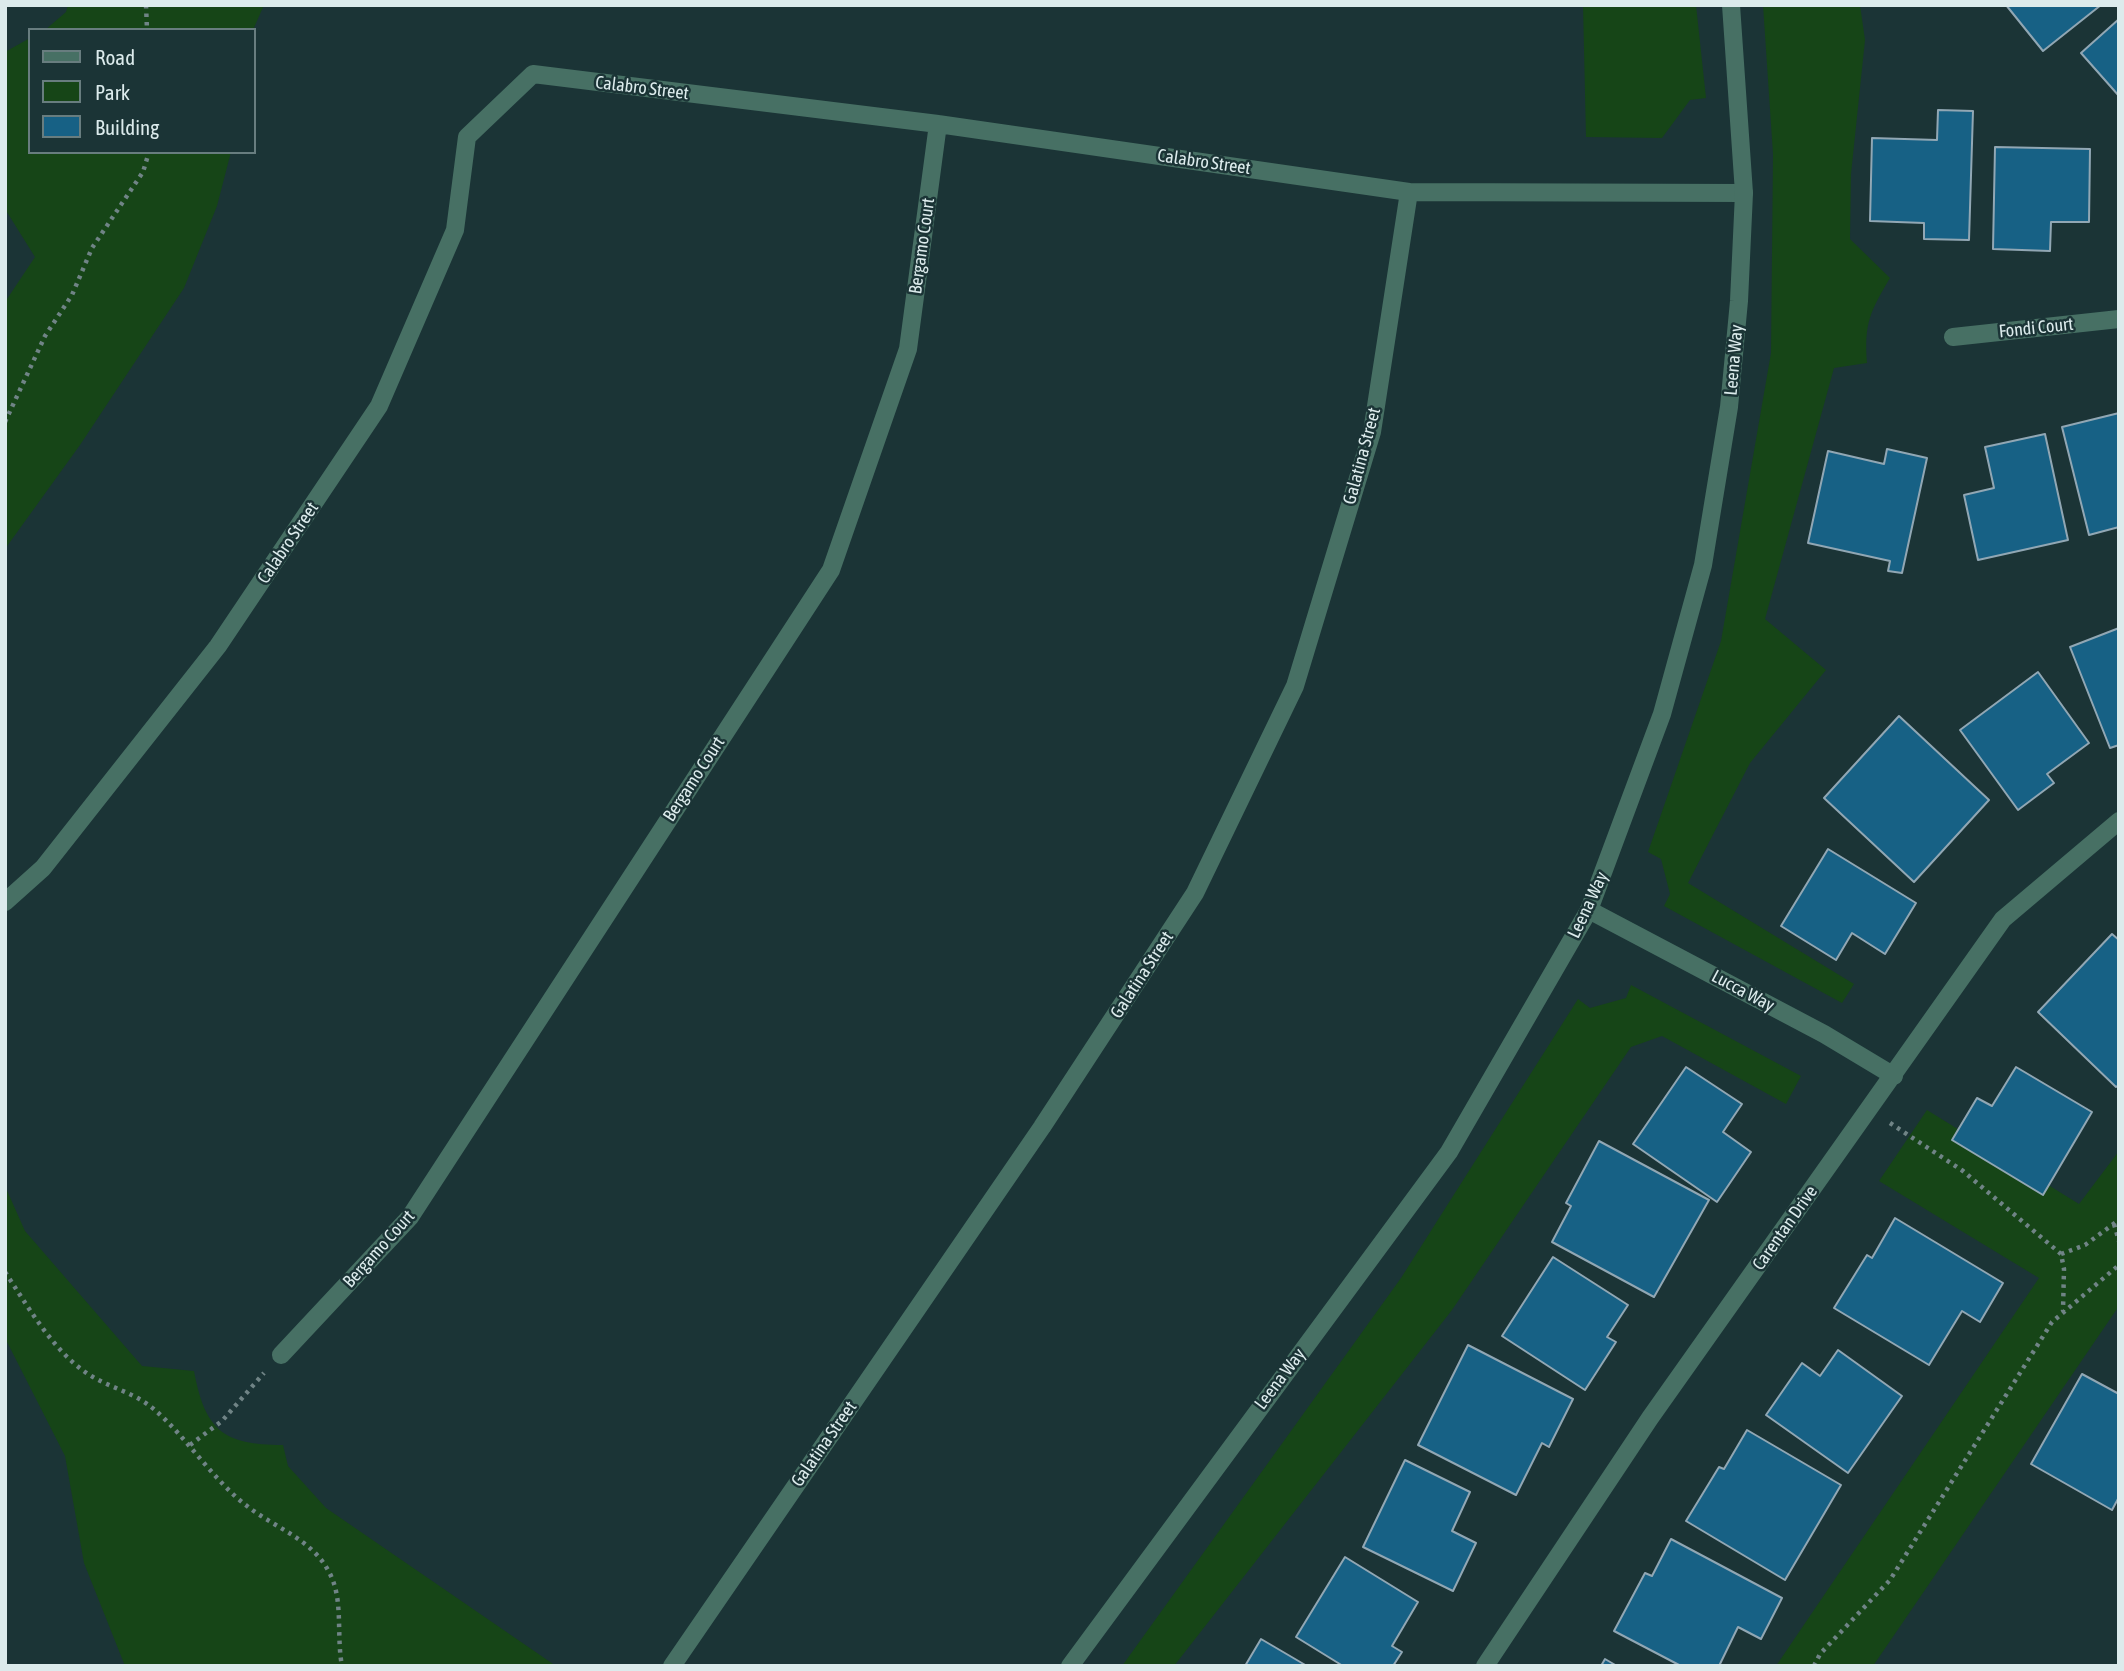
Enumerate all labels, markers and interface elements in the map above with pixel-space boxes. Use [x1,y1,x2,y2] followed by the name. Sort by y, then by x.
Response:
[28,28,256,154] legend
[95,45,135,69] text: Road
[594,72,690,104] street label: Calabro Street
[95,80,130,104] text: Park
[95,115,159,139] text: Building
[1156,145,1252,179] street label: Calabro Street
[905,197,939,295] street label: Bergamo Court
[1998,313,2074,343] street label: Fondi Court
[1720,324,1748,396] street label: Leena Way
[1339,405,1385,507] street label: Galatina Street
[253,498,323,588] street label: Calabro Street
[659,733,729,825] street label: Bergamo Court
[1563,868,1613,942] street label: Leena Way
[1106,927,1178,1023] street label: Galatina Street
[1708,965,1778,1017] street label: Lucca Way
[1748,1182,1822,1274] street label: Carentan Drive
[339,1206,419,1292] street label: Bergamo Court
[1250,1344,1310,1414] street label: Leena Way
[787,1397,861,1491] street label: Galatina Street

